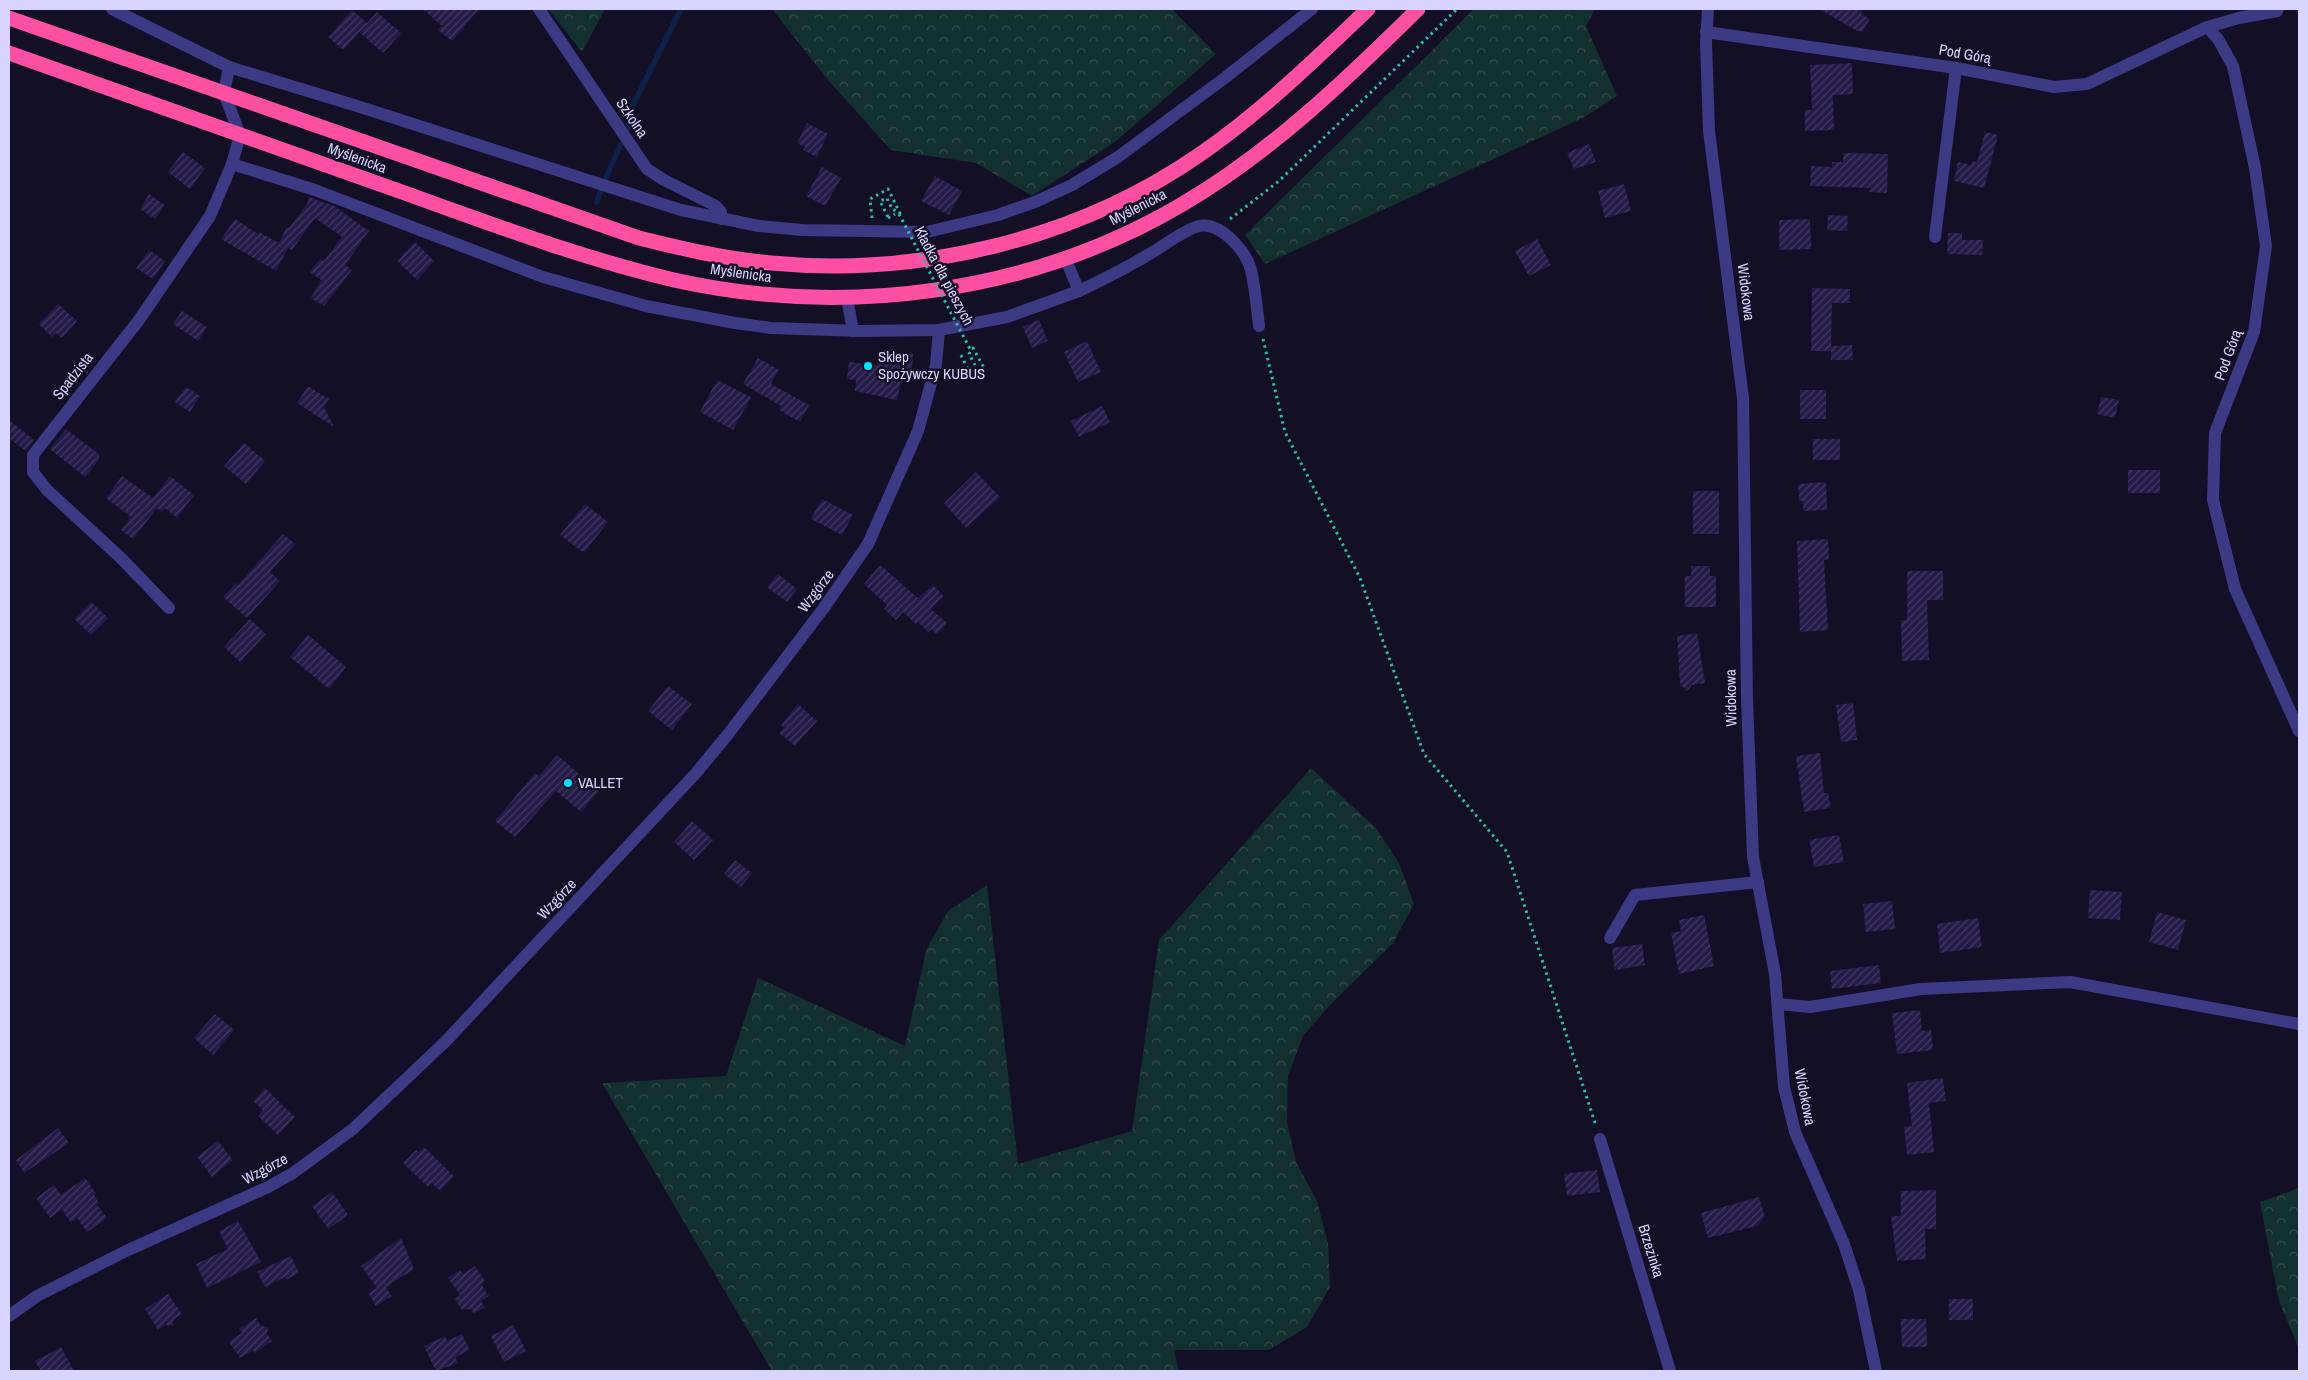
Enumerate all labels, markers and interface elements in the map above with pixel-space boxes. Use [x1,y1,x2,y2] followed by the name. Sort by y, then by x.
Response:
[1937,39,1994,69] street label: Pod Górą
[611,94,653,142] street label: Szkolna
[325,137,390,178] street label: Myślenicka
[1106,183,1170,230] street label: Myślenicka
[909,223,979,329] street label: Kładka dla pieszych
[709,258,773,287] street label: Myślenicka
[1733,262,1760,322] street label: Widokowa
[2209,325,2247,383] street label: Pod Górą
[878,346,985,384] place label: Sklep Spożywczy KUBUS
[47,348,98,404] street label: Spadzista
[862,360,874,372] marker: Sklep Spożywczy KUBUS
[793,565,839,616] street label: Wzgórze
[1719,669,1741,727] street label: Widokowa
[578,772,623,793] place label: VALLET
[562,777,574,789] marker: VALLET
[532,874,581,924] street label: Wzgórze
[1790,1067,1821,1127] street label: Widokowa
[238,1148,291,1189] street label: Wzgórze
[1633,1222,1670,1280] street label: Brzezinka

